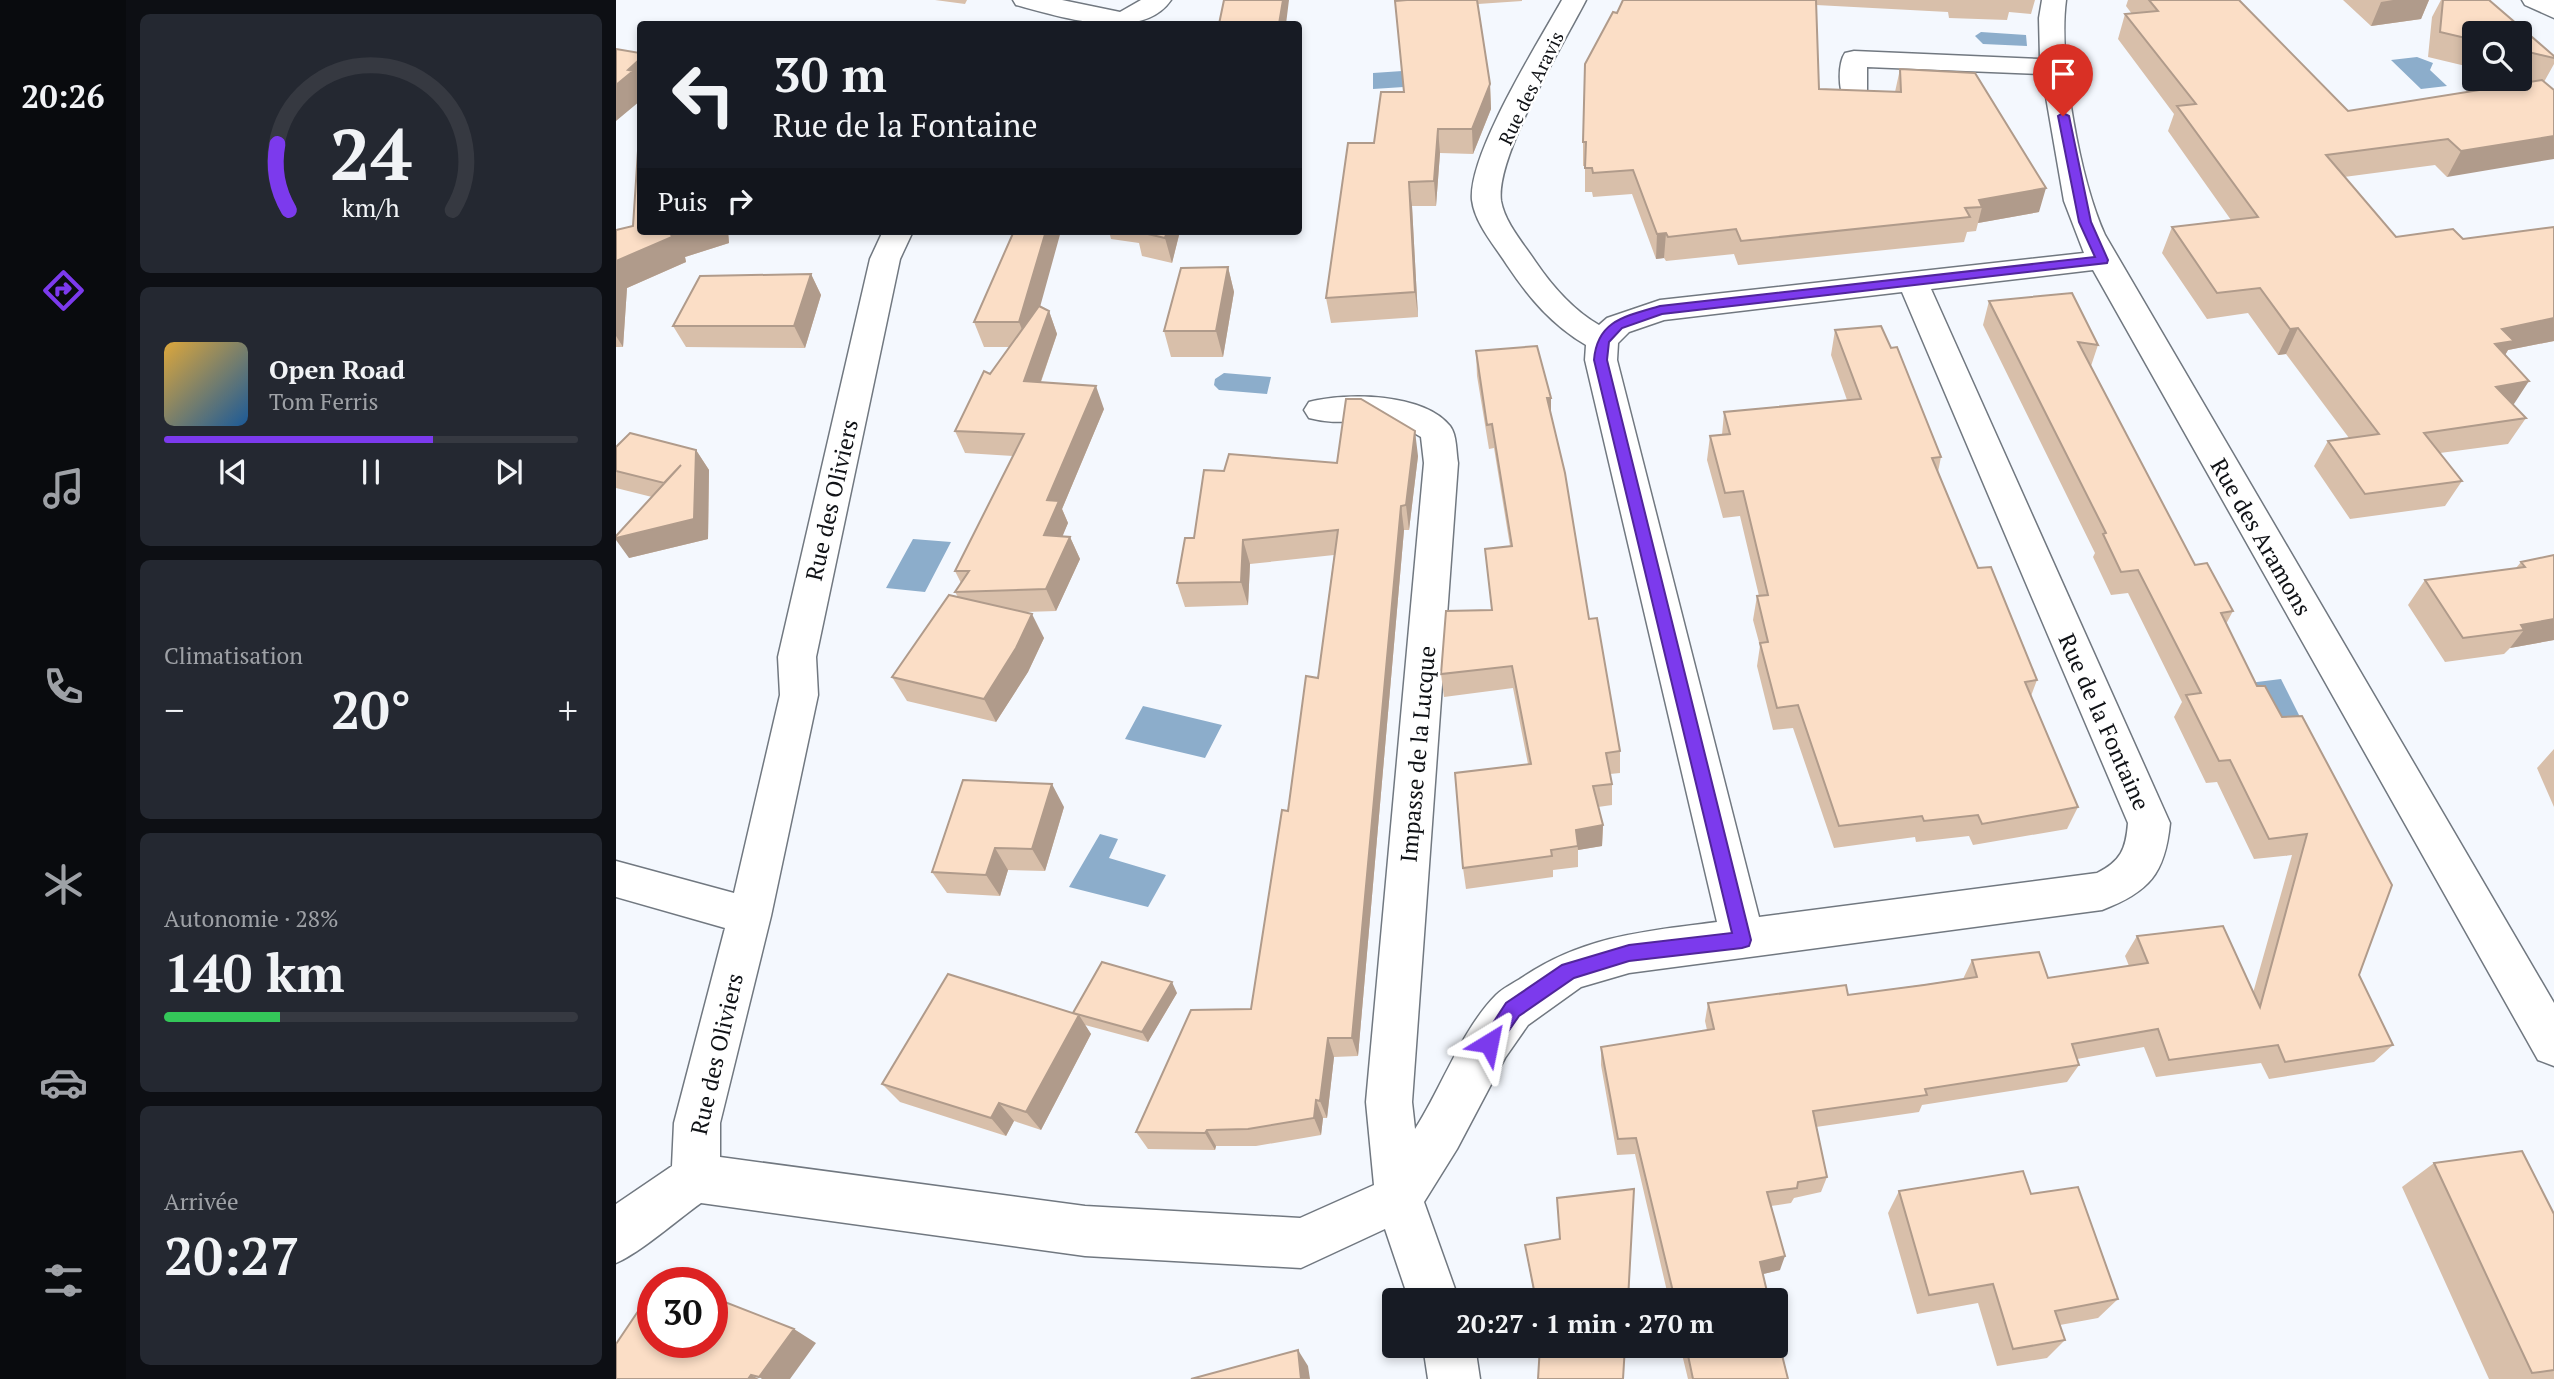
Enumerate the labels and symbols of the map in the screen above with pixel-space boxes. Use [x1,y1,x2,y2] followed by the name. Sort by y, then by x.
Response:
[1492,27,1569,149] street label: Rue des Aravis
[2033,44,2093,116] pin
[798,416,865,584] street label: Rue des Oliviers
[2204,452,2319,621] street label: Rue des Aramons
[2052,629,2157,815] street label: Rue de la Fontaine
[1393,644,1442,864] street label: Impasse de la Lucque
[683,970,750,1138] street label: Rue des Oliviers
[1452,1006,1526,1080] position arrow
[637,1267,728,1358] speed limit sign: 30

